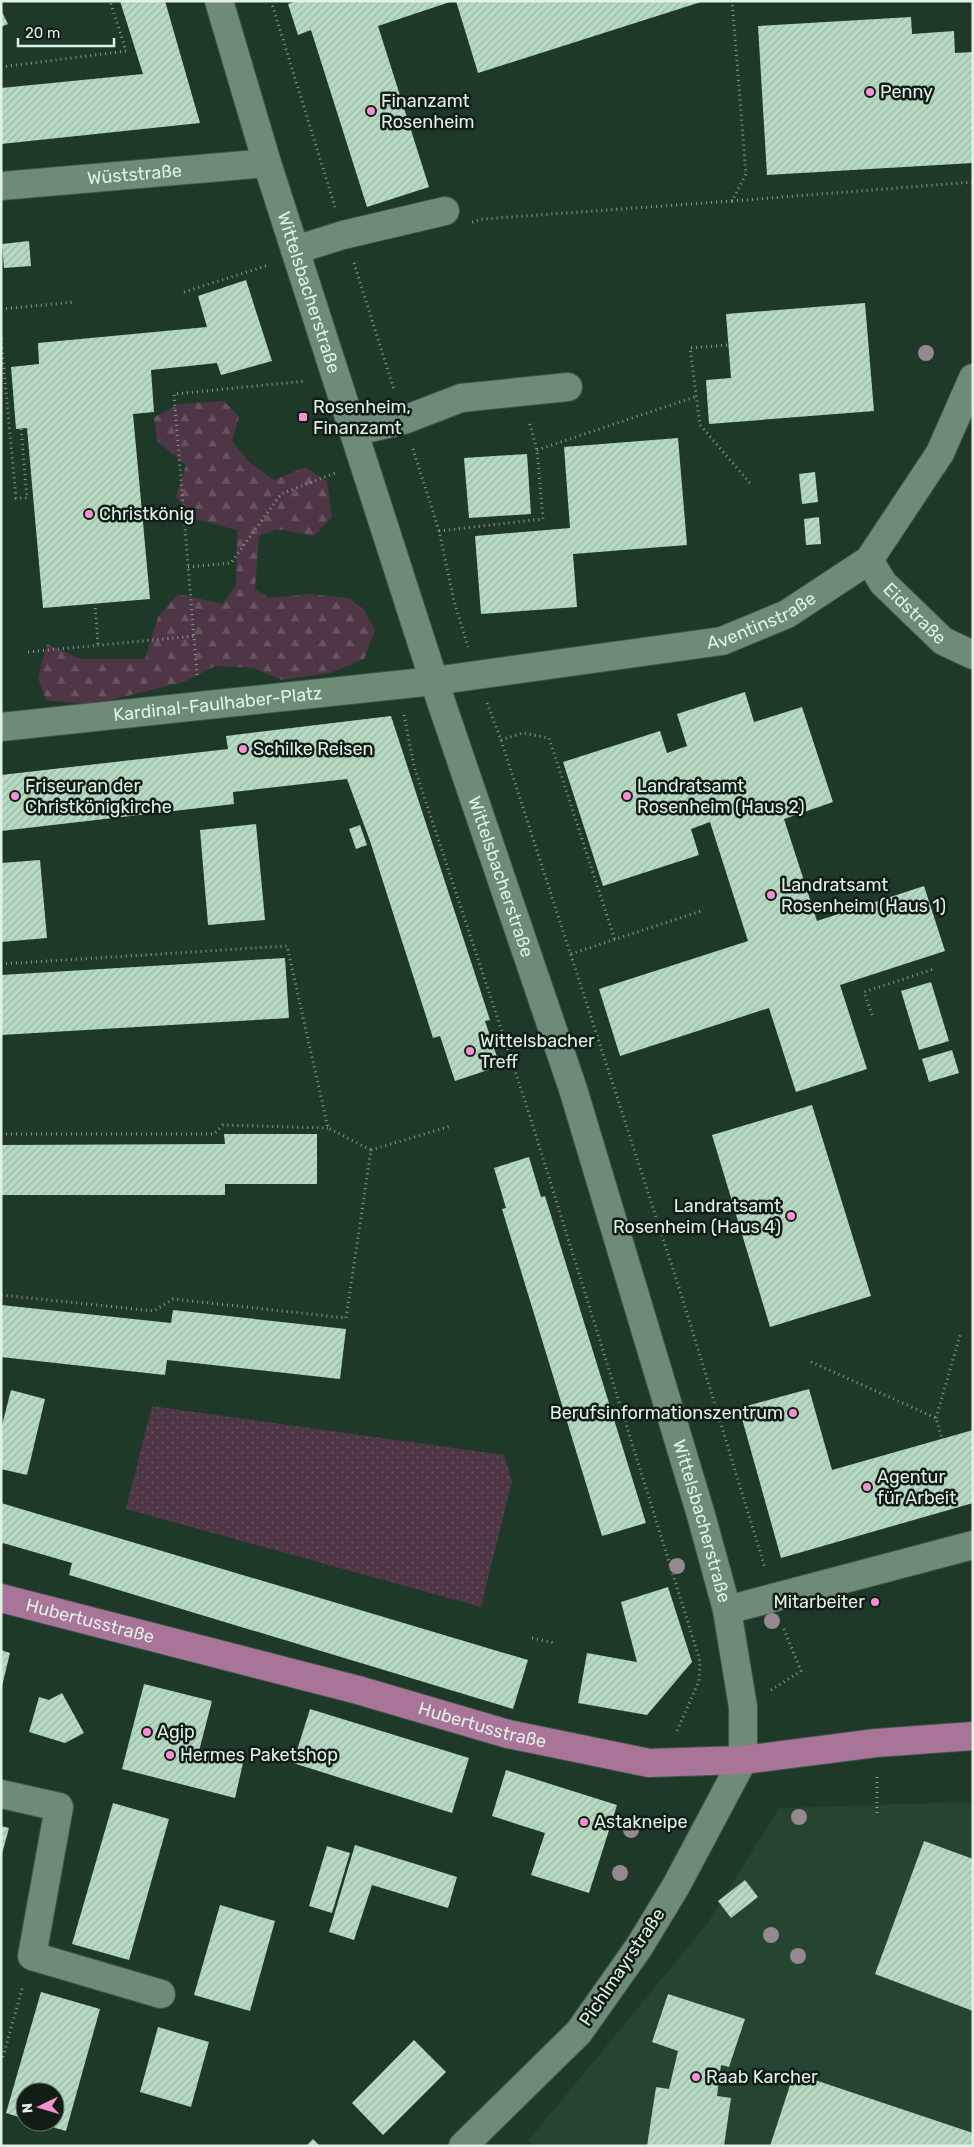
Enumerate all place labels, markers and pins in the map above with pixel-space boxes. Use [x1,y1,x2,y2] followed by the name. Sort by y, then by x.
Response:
[880,81,933,103] place label: Penny
[864,86,876,98] marker: Penny
[381,90,475,133] place label: Finanzamt Rosenheim
[365,105,377,117] marker: Finanzamt Rosenheim
[313,396,411,439] place label: Rosenheim, Finanzamt
[297,411,309,423] marker: Rosenheim, Finanzamt
[99,503,195,525] place label: Christkönig
[83,508,95,520] marker: Christkönig
[253,738,373,760] place label: Schilke Reisen
[237,743,249,755] marker: Schilke Reisen
[25,775,172,818] place label: Friseur an der Christkönigkirche
[637,775,805,818] place label: Landratsamt Rosenheim (Haus 2)
[9,790,21,802] marker: Friseur an der Christkönigkirche
[621,790,633,802] marker: Landratsamt Rosenheim (Haus 2)
[781,874,946,917] place label: Landratsamt Rosenheim (Haus 1)
[765,889,777,901] marker: Landratsamt Rosenheim (Haus 1)
[480,1030,595,1073] place label: Wittelsbacher Treff
[464,1045,476,1057] marker: Wittelsbacher Treff
[613,1195,781,1238] place label: Landratsamt Rosenheim (Haus 4)
[785,1210,797,1222] marker: Landratsamt Rosenheim (Haus 4)
[550,1402,783,1424] place label: Berufsinformationszentrum
[787,1407,799,1419] marker: Berufsinformationszentrum
[877,1466,956,1509] place label: Agentur für Arbeit
[861,1481,873,1493] marker: Agentur für Arbeit
[773,1591,865,1613] place label: Mitarbeiter
[869,1596,881,1608] marker: Mitarbeiter
[157,1721,195,1743] place label: Agip
[141,1726,153,1738] marker: Agip
[180,1744,338,1766] place label: Hermes Paketshop
[164,1749,176,1761] marker: Hermes Paketshop
[594,1811,688,1833] place label: Astakneipe
[578,1816,590,1828] marker: Astakneipe
[706,2066,818,2088] place label: Raab Karcher
[690,2071,702,2083] marker: Raab Karcher

